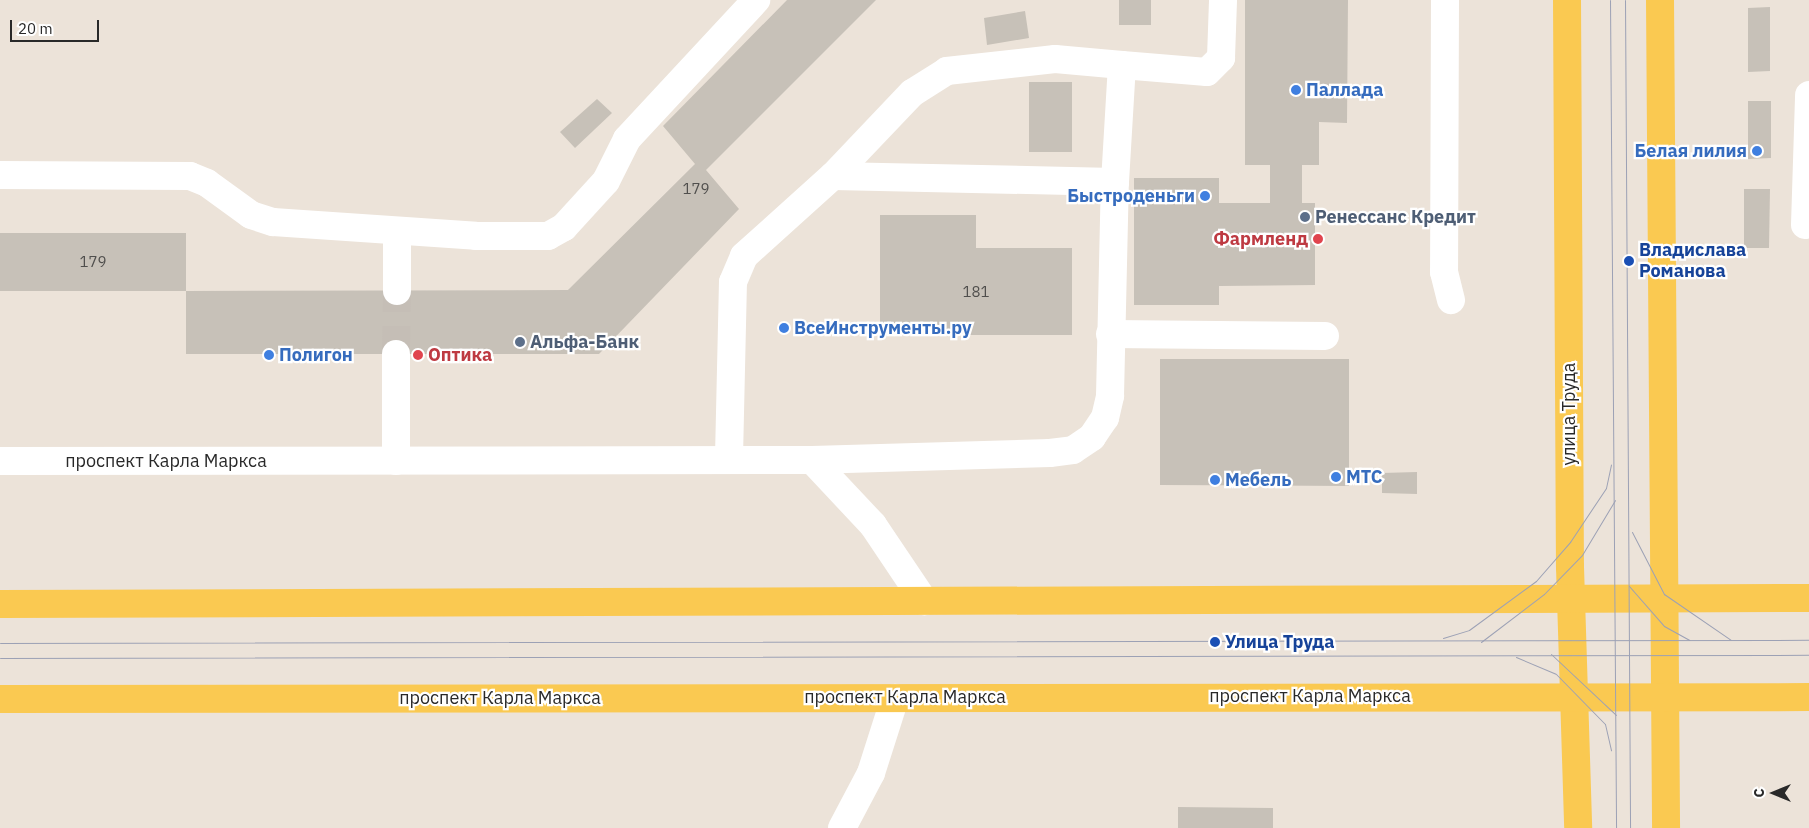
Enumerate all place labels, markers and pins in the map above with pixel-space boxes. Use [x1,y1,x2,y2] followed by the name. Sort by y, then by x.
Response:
[1306,79,1383,101] place label: Паллада
[1290,84,1302,96] marker: Паллада
[1635,140,1747,162] place label: Белая лилия
[1751,145,1763,157] marker: Белая лилия
[1067,185,1195,207] place label: Быстроденьги
[1199,190,1211,202] marker: Быстроденьги
[1315,206,1476,228] place label: Ренессанс Кредит
[1299,211,1311,223] marker: Ренессанс Кредит
[1214,228,1308,250] place label: Фармленд
[1312,233,1324,245] marker: Фармленд
[1639,240,1746,282] place label: Владислава Романова
[1623,255,1635,267] marker: Владислава Романова
[794,317,972,339] place label: ВсеИнструменты.ру
[778,322,790,334] marker: ВсеИнструменты.ру
[530,331,639,353] place label: Альфа-Банк
[514,336,526,348] marker: Альфа-Банк
[279,344,353,366] place label: Полигон
[428,344,492,366] place label: Оптика
[263,349,275,361] marker: Полигон
[412,349,424,361] marker: Оптика
[1346,466,1383,488] place label: МТС
[1225,469,1291,491] place label: Мебель
[1330,471,1342,483] marker: МТС
[1209,474,1221,486] marker: Мебель
[1225,631,1334,653] place label: Улица Труда
[1209,636,1221,648] marker: Улица Труда

